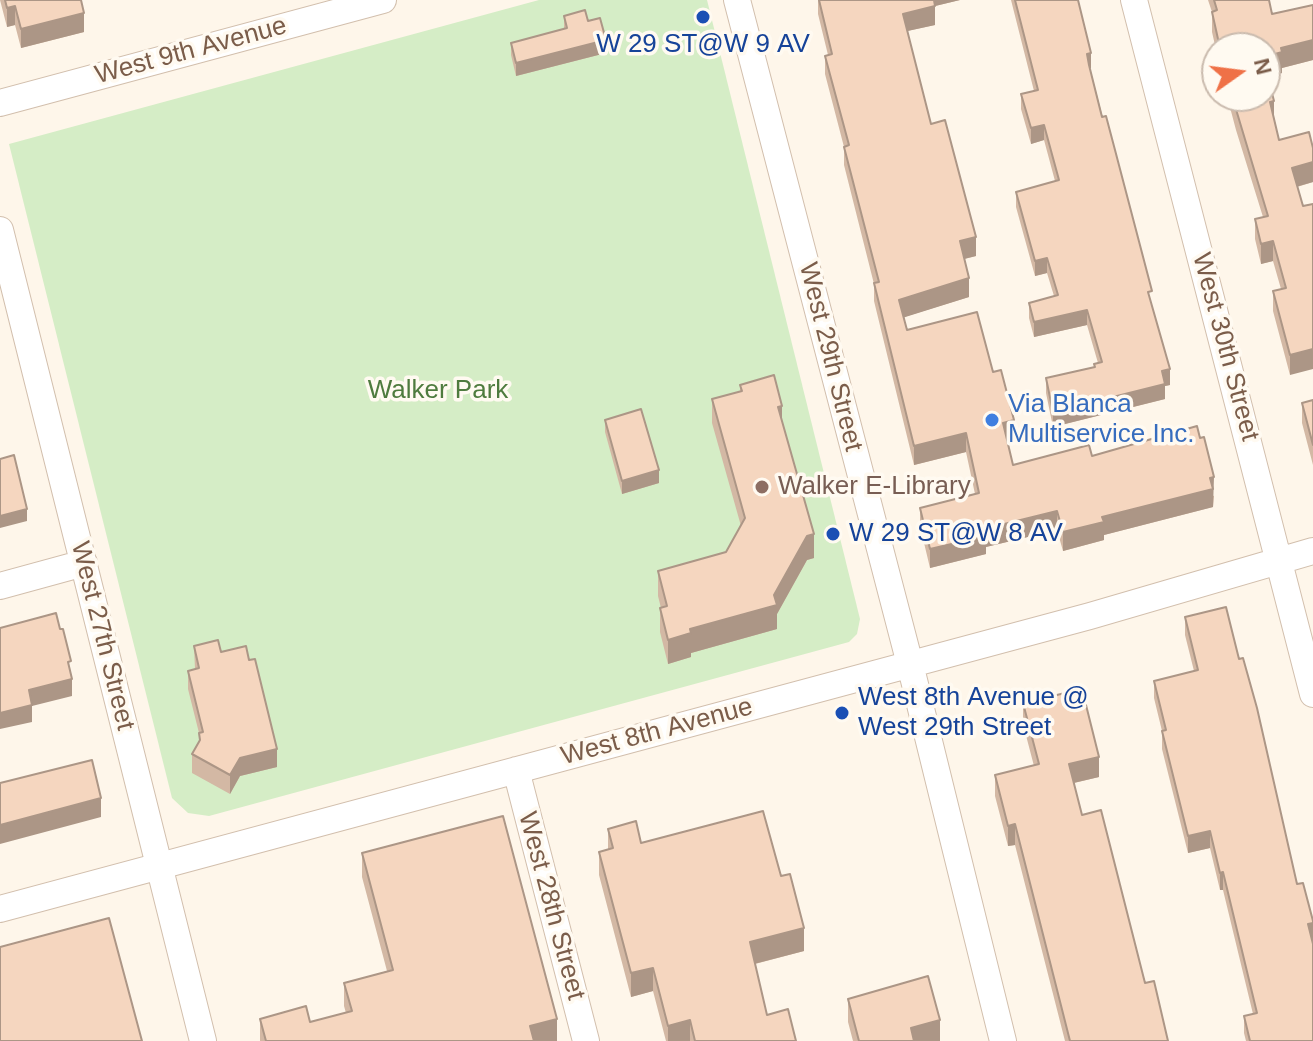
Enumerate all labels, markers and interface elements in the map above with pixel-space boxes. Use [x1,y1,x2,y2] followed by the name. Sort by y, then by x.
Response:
[694,8,712,26] marker: W 29 ST@W 9 AV
[92,10,290,92] street label: West 9th Avenue
[596,29,810,61] place label: W 29 ST@W 9 AV
[1201,32,1281,112] north arrow
[1249,56,1277,77] text: N
[1185,250,1265,444] street label: West 30th Street
[791,260,869,454] street label: West 29th Street
[368,375,508,407] park label: Walker Park
[1008,389,1194,450] place label: Via Blanca Multiservice Inc.
[983,411,1001,429] marker: Via Blanca Multiservice Inc.
[778,471,971,503] place label: Walker E-Library
[753,478,771,496] marker: Walker E-Library
[849,518,1063,550] place label: W 29 ST@W 8 AV
[824,525,842,543] marker: W 29 ST@W 8 AV
[63,539,141,733] street label: West 27th Street
[858,682,1089,744] place label: West 8th Avenue @ West 29th Street
[558,691,756,773] street label: West 8th Avenue
[833,704,851,722] marker: West 8th Avenue @ West 29th Street
[511,809,591,1003] street label: West 28th Street

